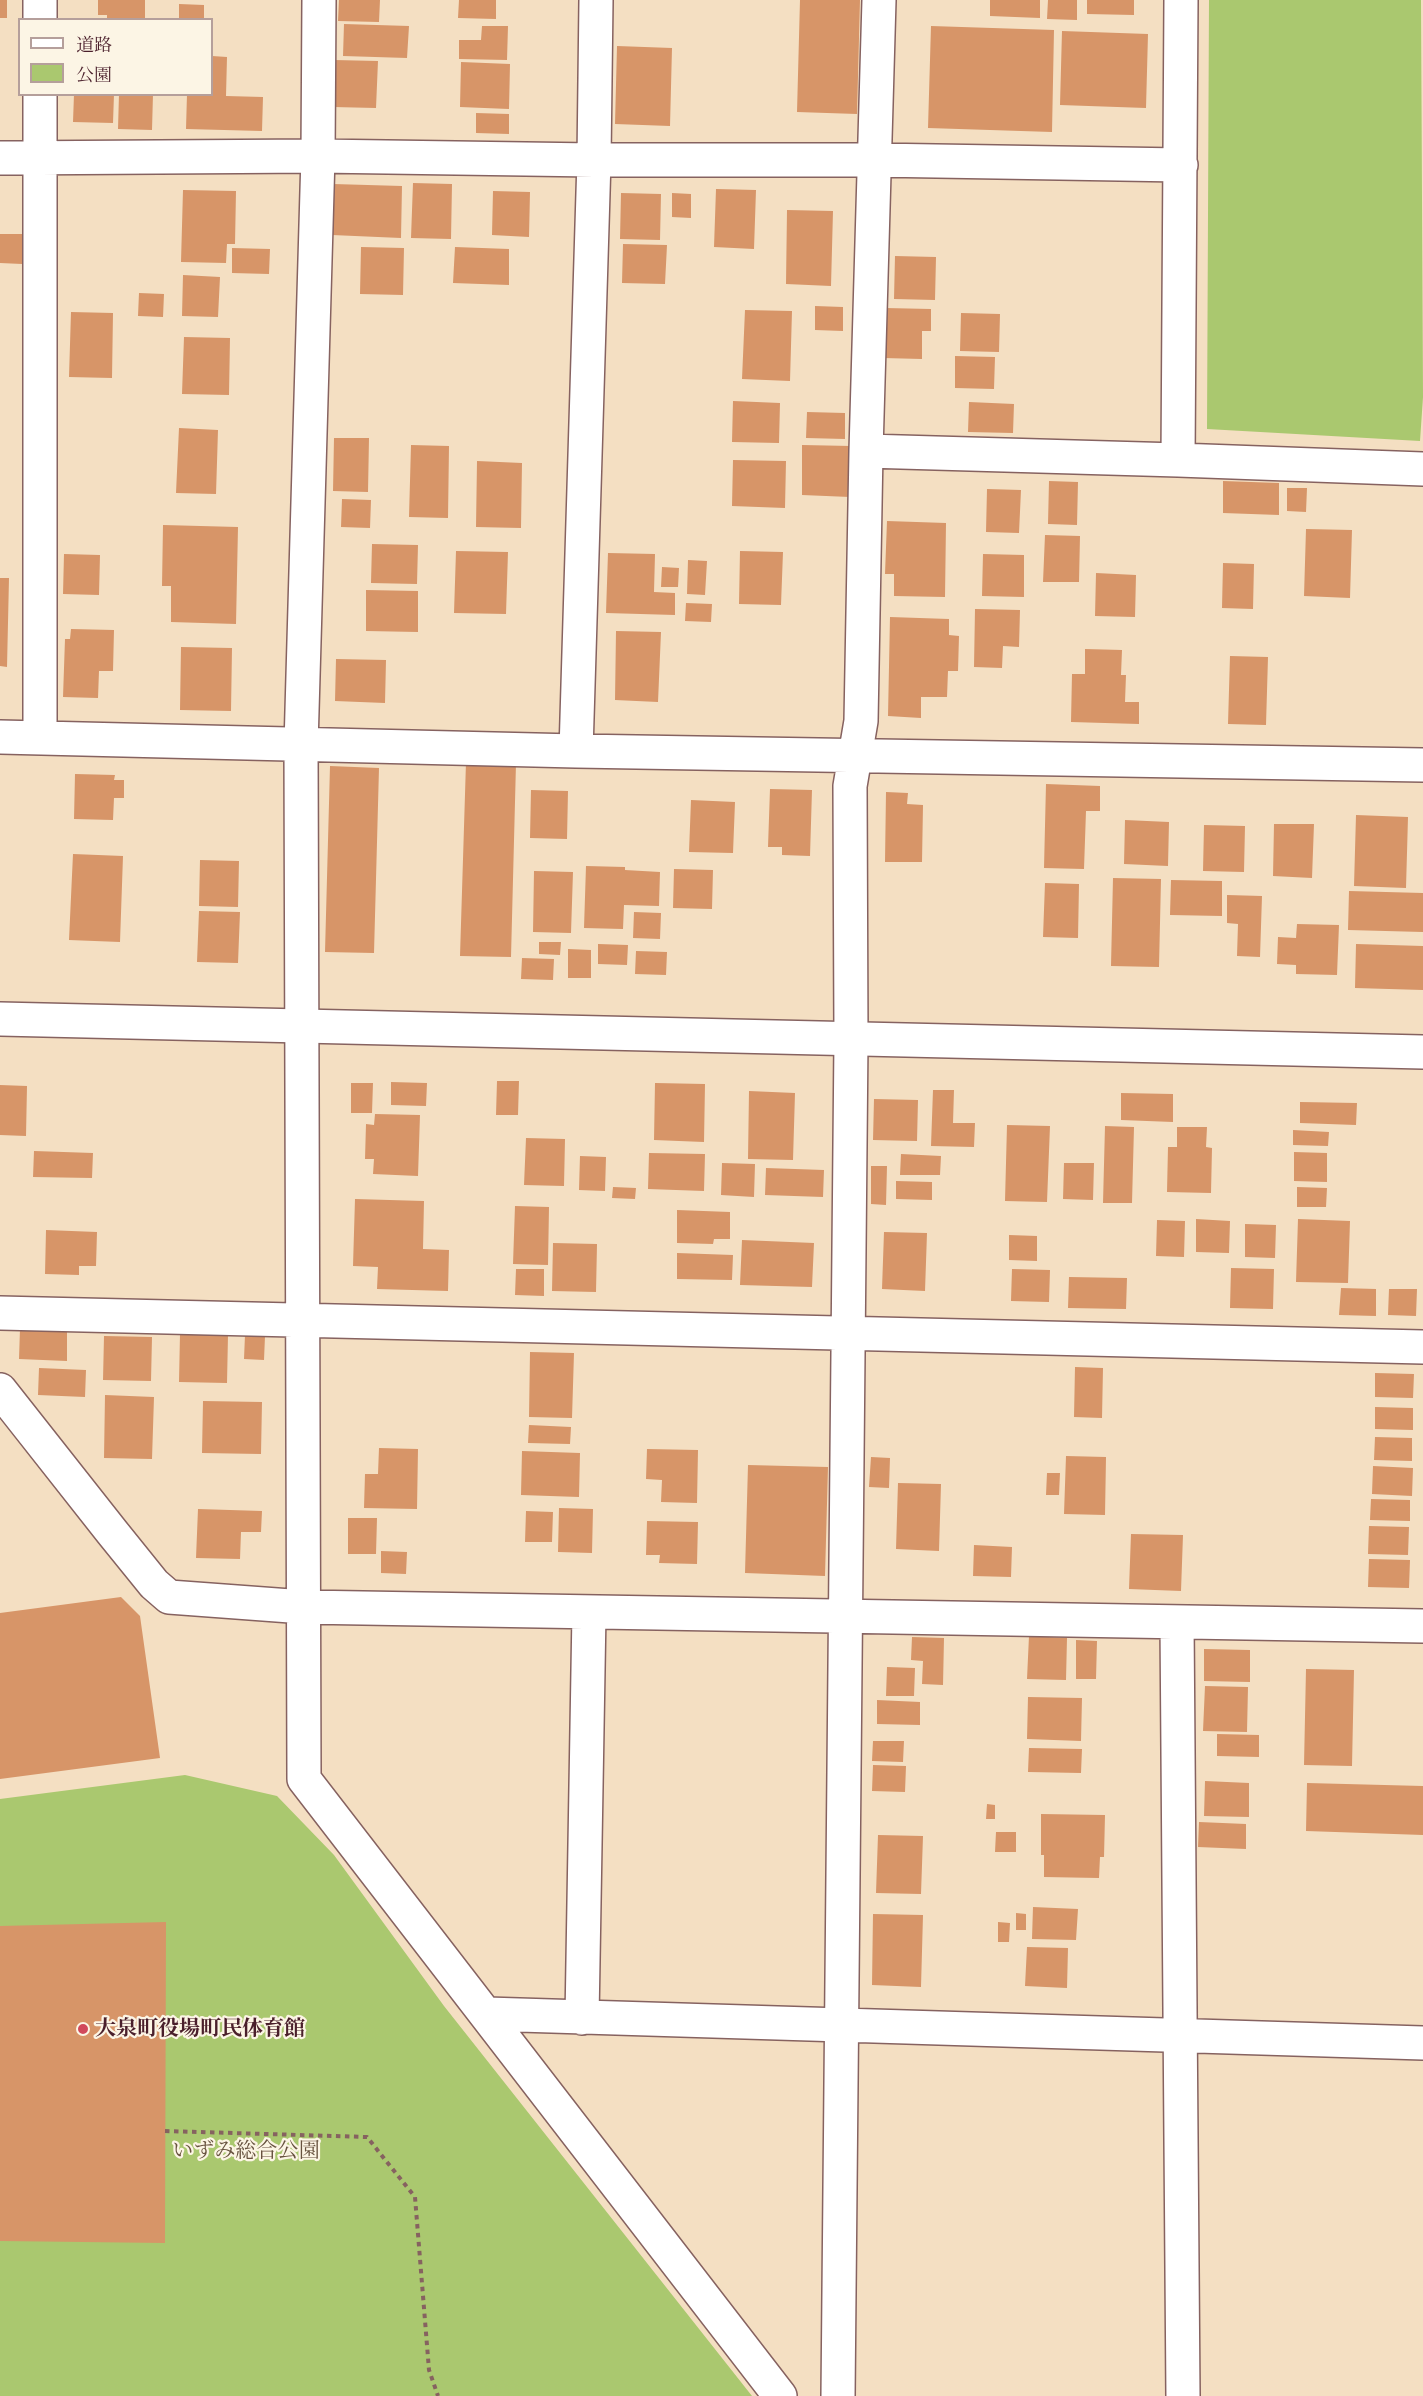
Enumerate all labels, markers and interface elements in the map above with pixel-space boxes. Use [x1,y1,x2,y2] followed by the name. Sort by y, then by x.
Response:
[18,18,213,96] legend
[76,33,112,56] text: 道路
[76,63,112,86] text: 公園
[95,2016,305,2042] place label: 大泉町役場町民体育館
[76,2022,90,2036] marker: 大泉町役場町民体育館
[173,2138,319,2164] park label: いずみ総合公園

